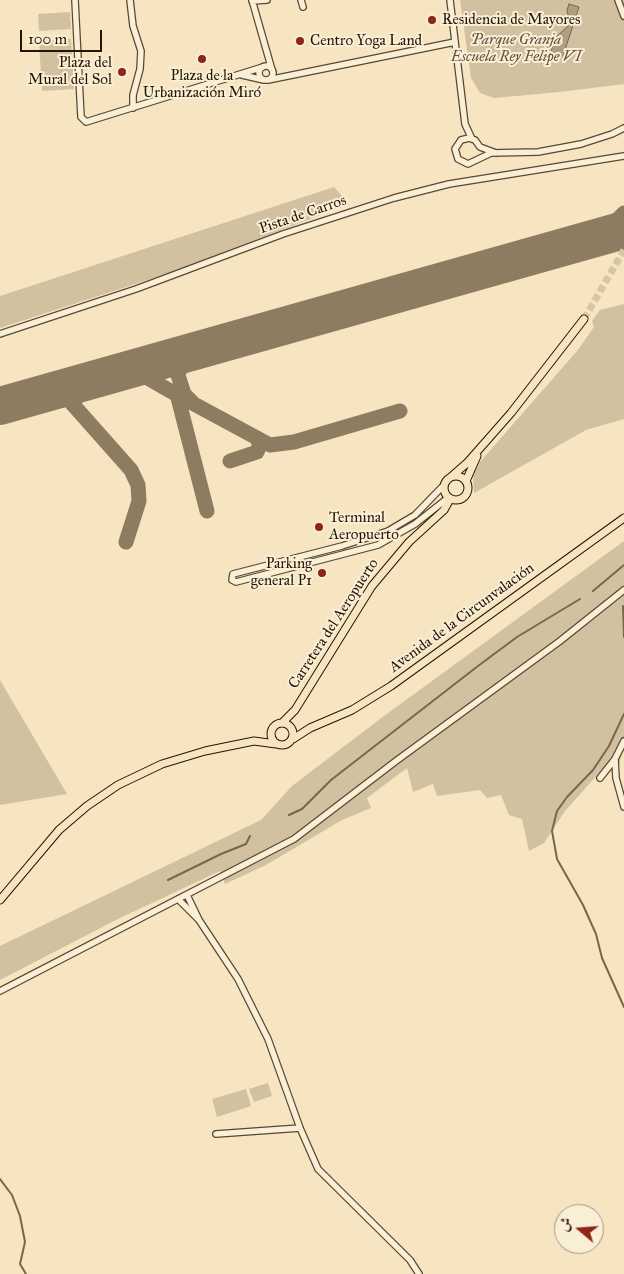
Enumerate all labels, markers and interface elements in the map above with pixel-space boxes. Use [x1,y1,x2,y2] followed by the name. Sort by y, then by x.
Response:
[442,11,581,29] place label: Residencia de Mayores
[426,14,438,26] marker: Residencia de Mayores
[22,20,105,52] scale bar
[28,30,67,48] text: 100 m
[451,31,581,66] park label: Parque Granja Escuela Rey Felipe VI
[310,32,422,50] place label: Centro Yoga Land
[294,35,306,47] marker: Centro Yoga Land
[196,53,208,65] marker: Plaza de la Urbanización Miró
[28,54,112,89] place label: Plaza del Mural del Sol
[116,66,128,78] marker: Plaza del Mural del Sol
[143,67,261,102] place label: Plaza de la Urbanización Miró
[257,192,349,238] street label: Pista de Carros
[329,509,399,544] place label: Terminal Aeropuerto
[313,521,325,533] marker: Terminal Aeropuerto
[251,555,312,590] place label: Parking general P1
[285,556,383,692] street label: Carretera del Aeropuerto
[386,559,538,677] street label: Avenida de la Circunvalación
[316,567,328,579] marker: Parking general P1
[554,1204,604,1254] north arrow
[555,1215,575,1234] text: ش

